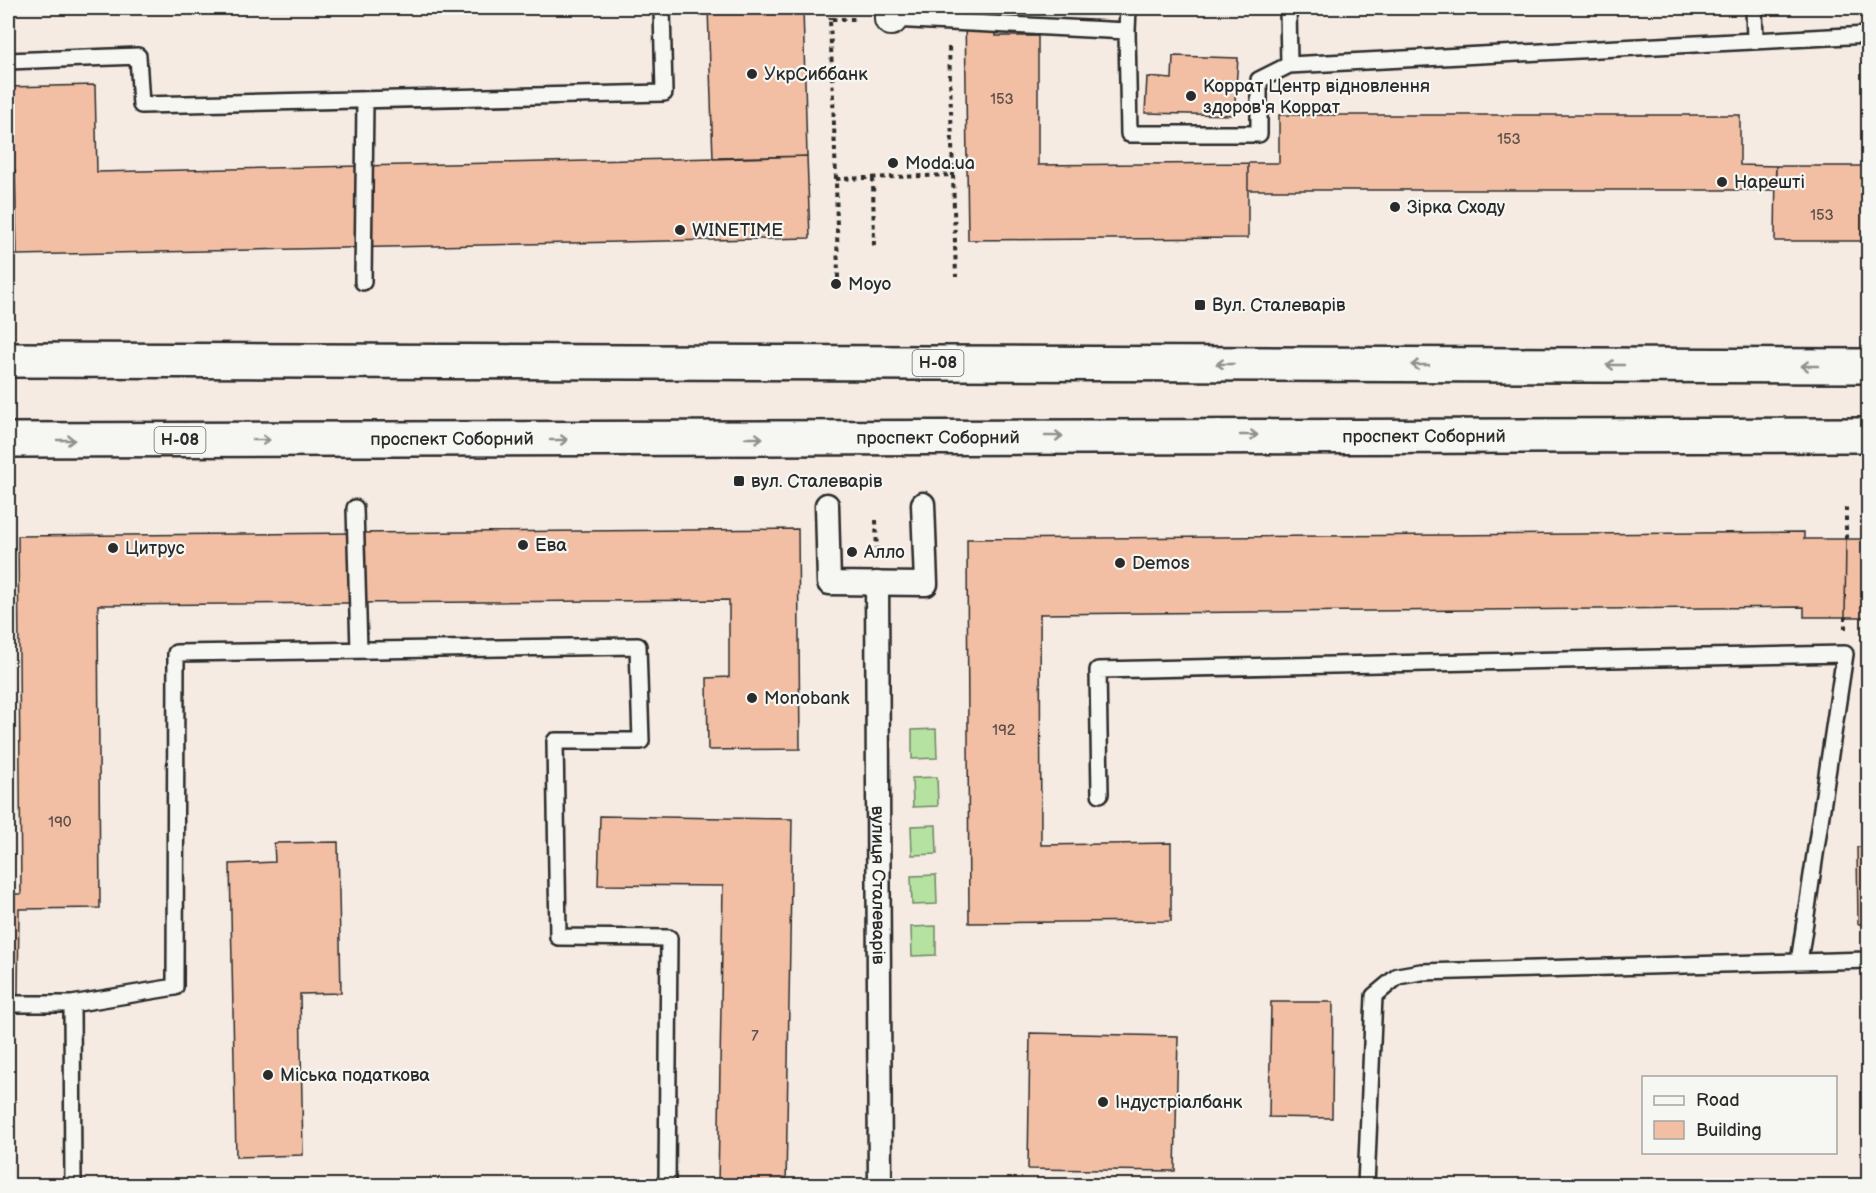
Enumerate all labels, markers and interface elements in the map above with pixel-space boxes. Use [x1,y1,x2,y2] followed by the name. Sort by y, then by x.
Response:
[764,64,868,85] place label: УкрСиббанк
[745,67,759,81] marker: УкрСиббанк
[1203,76,1430,118] place label: Коррат Центр відновлення здоров'я Коррат
[1184,89,1198,103] marker: Коррат Центр відновлення здоров'я Коррат
[990,90,1014,109] house number: 153
[1497,130,1521,149] house number: 153
[905,153,975,174] place label: Moda.ua
[886,156,900,170] marker: Moda.ua
[1734,172,1805,193] place label: Нарешті
[1715,175,1729,189] marker: Нарешті
[1407,197,1506,218] place label: Зірка Сходу
[1388,200,1402,214] marker: Зірка Сходу
[1810,206,1834,225] house number: 153
[692,220,783,241] place label: WINETIME
[673,223,687,237] marker: WINETIME
[848,274,891,295] place label: Moyo
[829,277,843,291] marker: Moyo
[1212,295,1346,316] place label: Вул. Сталеварів
[1193,298,1207,312] marker: Вул. Сталеварів
[912,350,964,376] road number: Н-08
[1216,358,1236,370] one-way arrow
[1411,359,1431,371] one-way arrow
[1606,359,1626,371] one-way arrow
[1801,360,1821,372] one-way arrow
[1342,425,1506,447] street label: проспект Соборний
[154,427,206,453] road number: Н-08
[856,427,1020,448] street label: проспект Соборний
[370,428,534,450] street label: проспект Соборний
[1238,429,1258,441] one-way arrow
[1043,430,1063,442] one-way arrow
[743,432,763,444] one-way arrow
[55,434,75,446] one-way arrow
[548,434,568,445] one-way arrow
[250,435,270,446] one-way arrow
[751,471,883,492] place label: вул. Сталеварів
[732,474,746,488] marker: вул. Сталеварів
[535,535,567,556] place label: Ева
[125,538,185,559] place label: Цитрус
[516,538,530,552] marker: Ева
[106,541,120,555] marker: Цитрус
[863,542,905,563] place label: Алло
[845,545,859,559] marker: Алло
[1132,553,1190,574] place label: Demos
[1113,556,1127,570] marker: Demos
[764,688,850,709] place label: Monobank
[745,691,759,705] marker: Monobank
[992,721,1016,740] house number: 192
[868,806,889,965] street label: вулиця Сталеварів
[48,813,72,832] house number: 190
[751,1027,759,1046] house number: 7
[280,1065,430,1086] place label: Міська податкова
[261,1068,275,1082] marker: Міська податкова
[1642,1076,1837,1154] legend
[1696,1090,1740,1111] text: Road
[1115,1092,1243,1113] place label: Індустріалбанк
[1096,1095,1110,1109] marker: Індустріалбанк
[1696,1120,1762,1141] text: Building

